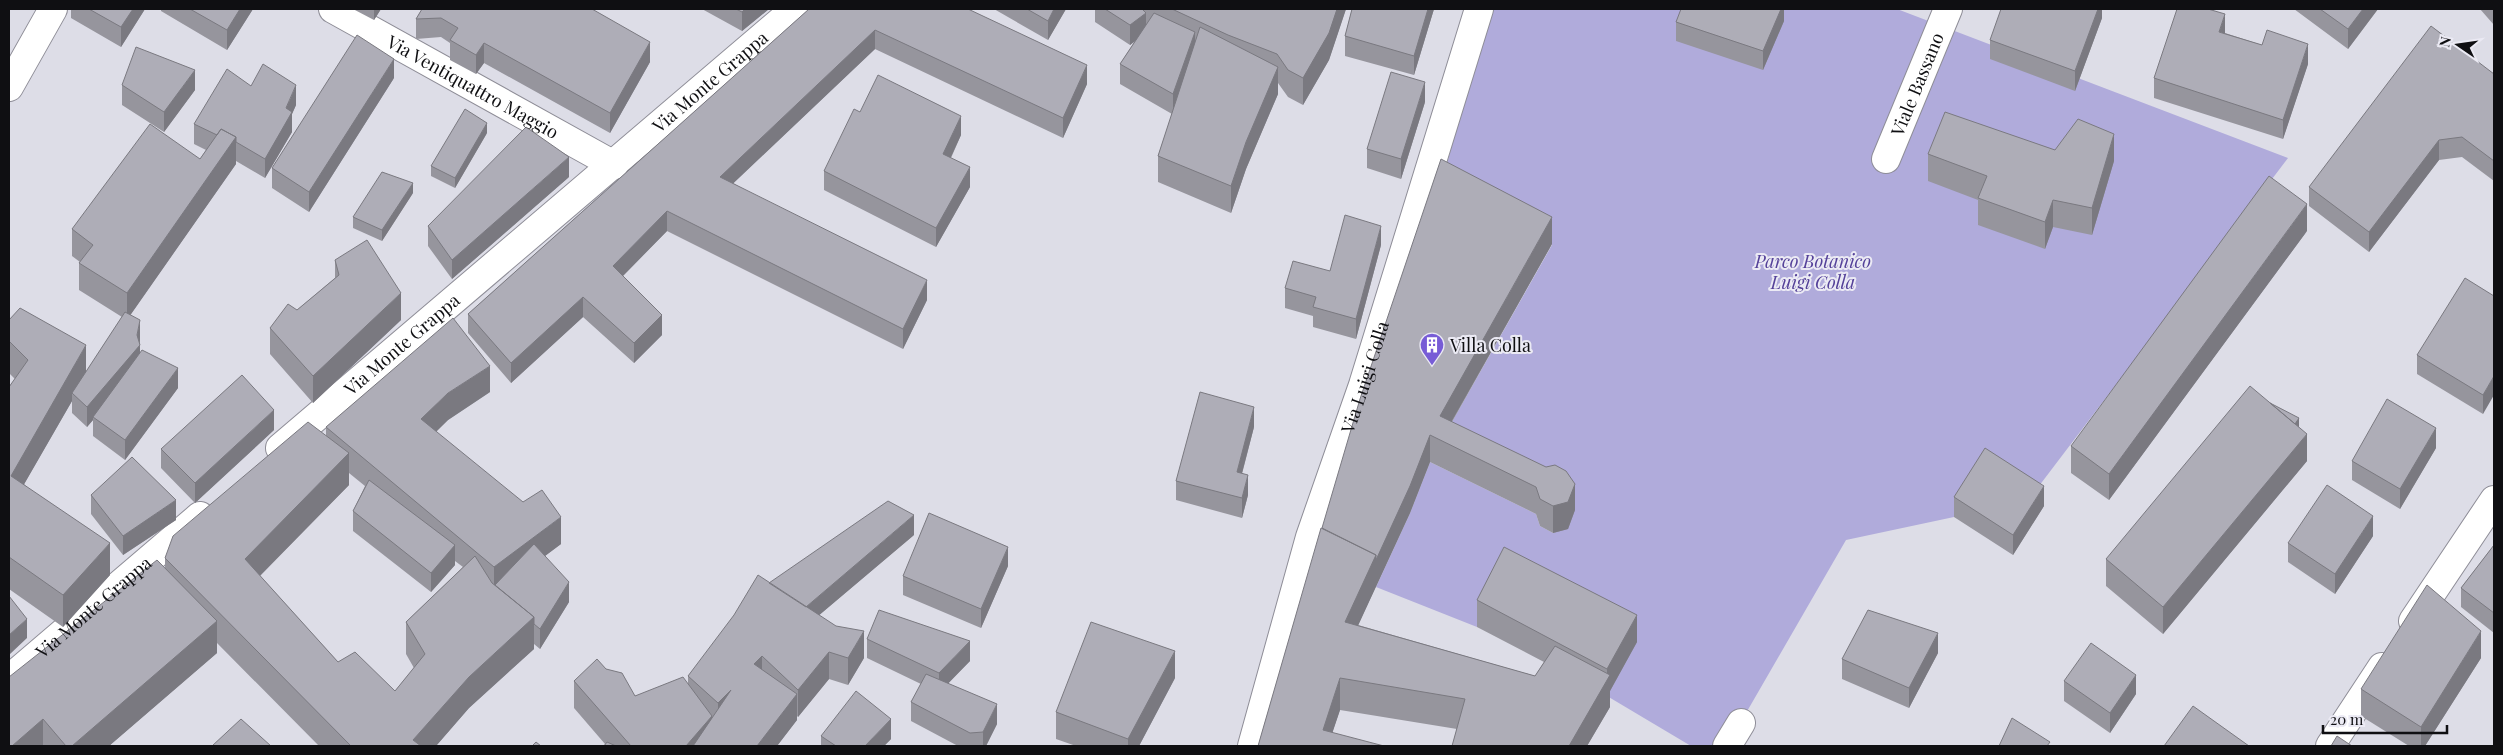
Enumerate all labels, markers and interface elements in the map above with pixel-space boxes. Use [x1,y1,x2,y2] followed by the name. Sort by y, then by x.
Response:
[2433,20,2483,70] north arrow
[646,25,773,138] street label: Via Monte Grappa
[382,29,563,144] street label: Via Ventiquattro Maggio
[1885,29,1949,140] street label: Viale Bassano
[2434,35,2455,49] text: N
[1754,249,1871,294] park label: Parco Botanico Luigi Colla
[338,288,465,401] street label: Via Monte Grappa
[1335,318,1394,437] street label: Via Luigi Colla
[1419,332,1445,366] building icon: Villa Colla
[1449,333,1531,357] place label: Villa Colla
[30,551,156,664] street label: Via Monte Grappa
[2323,702,2447,734] scale bar
[2330,709,2364,729] text: 20 m

